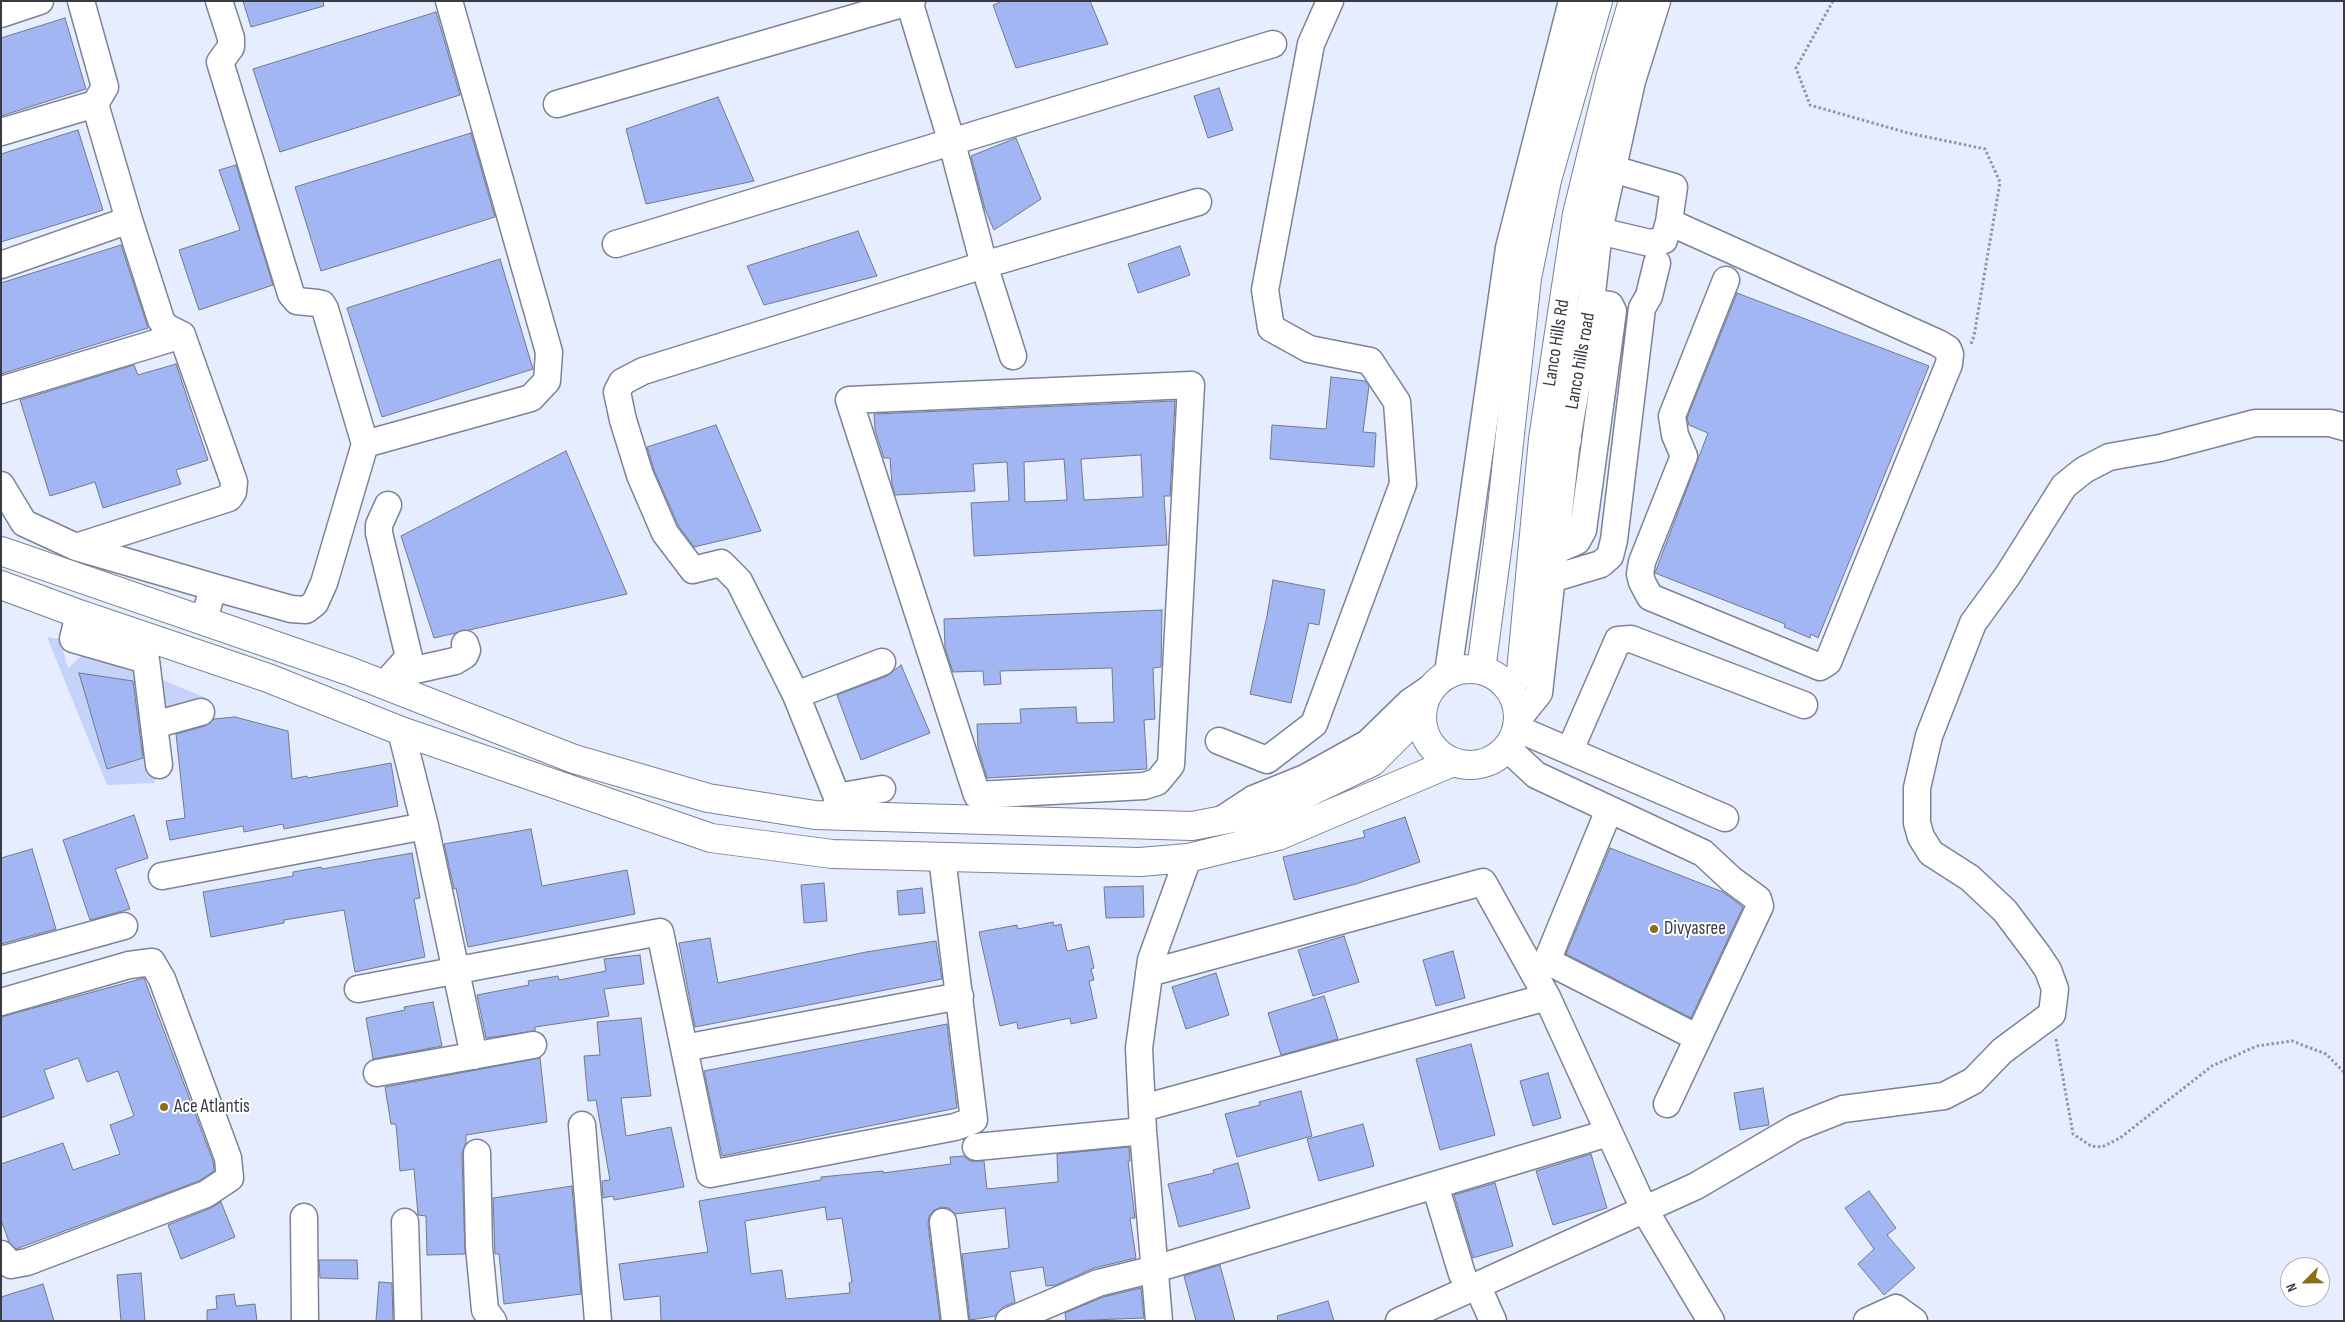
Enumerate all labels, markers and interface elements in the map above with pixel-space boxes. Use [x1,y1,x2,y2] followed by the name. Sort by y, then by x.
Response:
[1539,298,1575,388] street label: Lanco Hills Rd
[1561,311,1601,411] street label: Lanco hills road
[1664,918,1726,940] place label: Divyasree
[1648,923,1660,935] marker: Divyasree
[174,1096,250,1118] place label: Ace Atlantis
[158,1101,170,1113] marker: Ace Atlantis
[2280,1257,2330,1307] north arrow
[2282,1281,2301,1294] text: N

